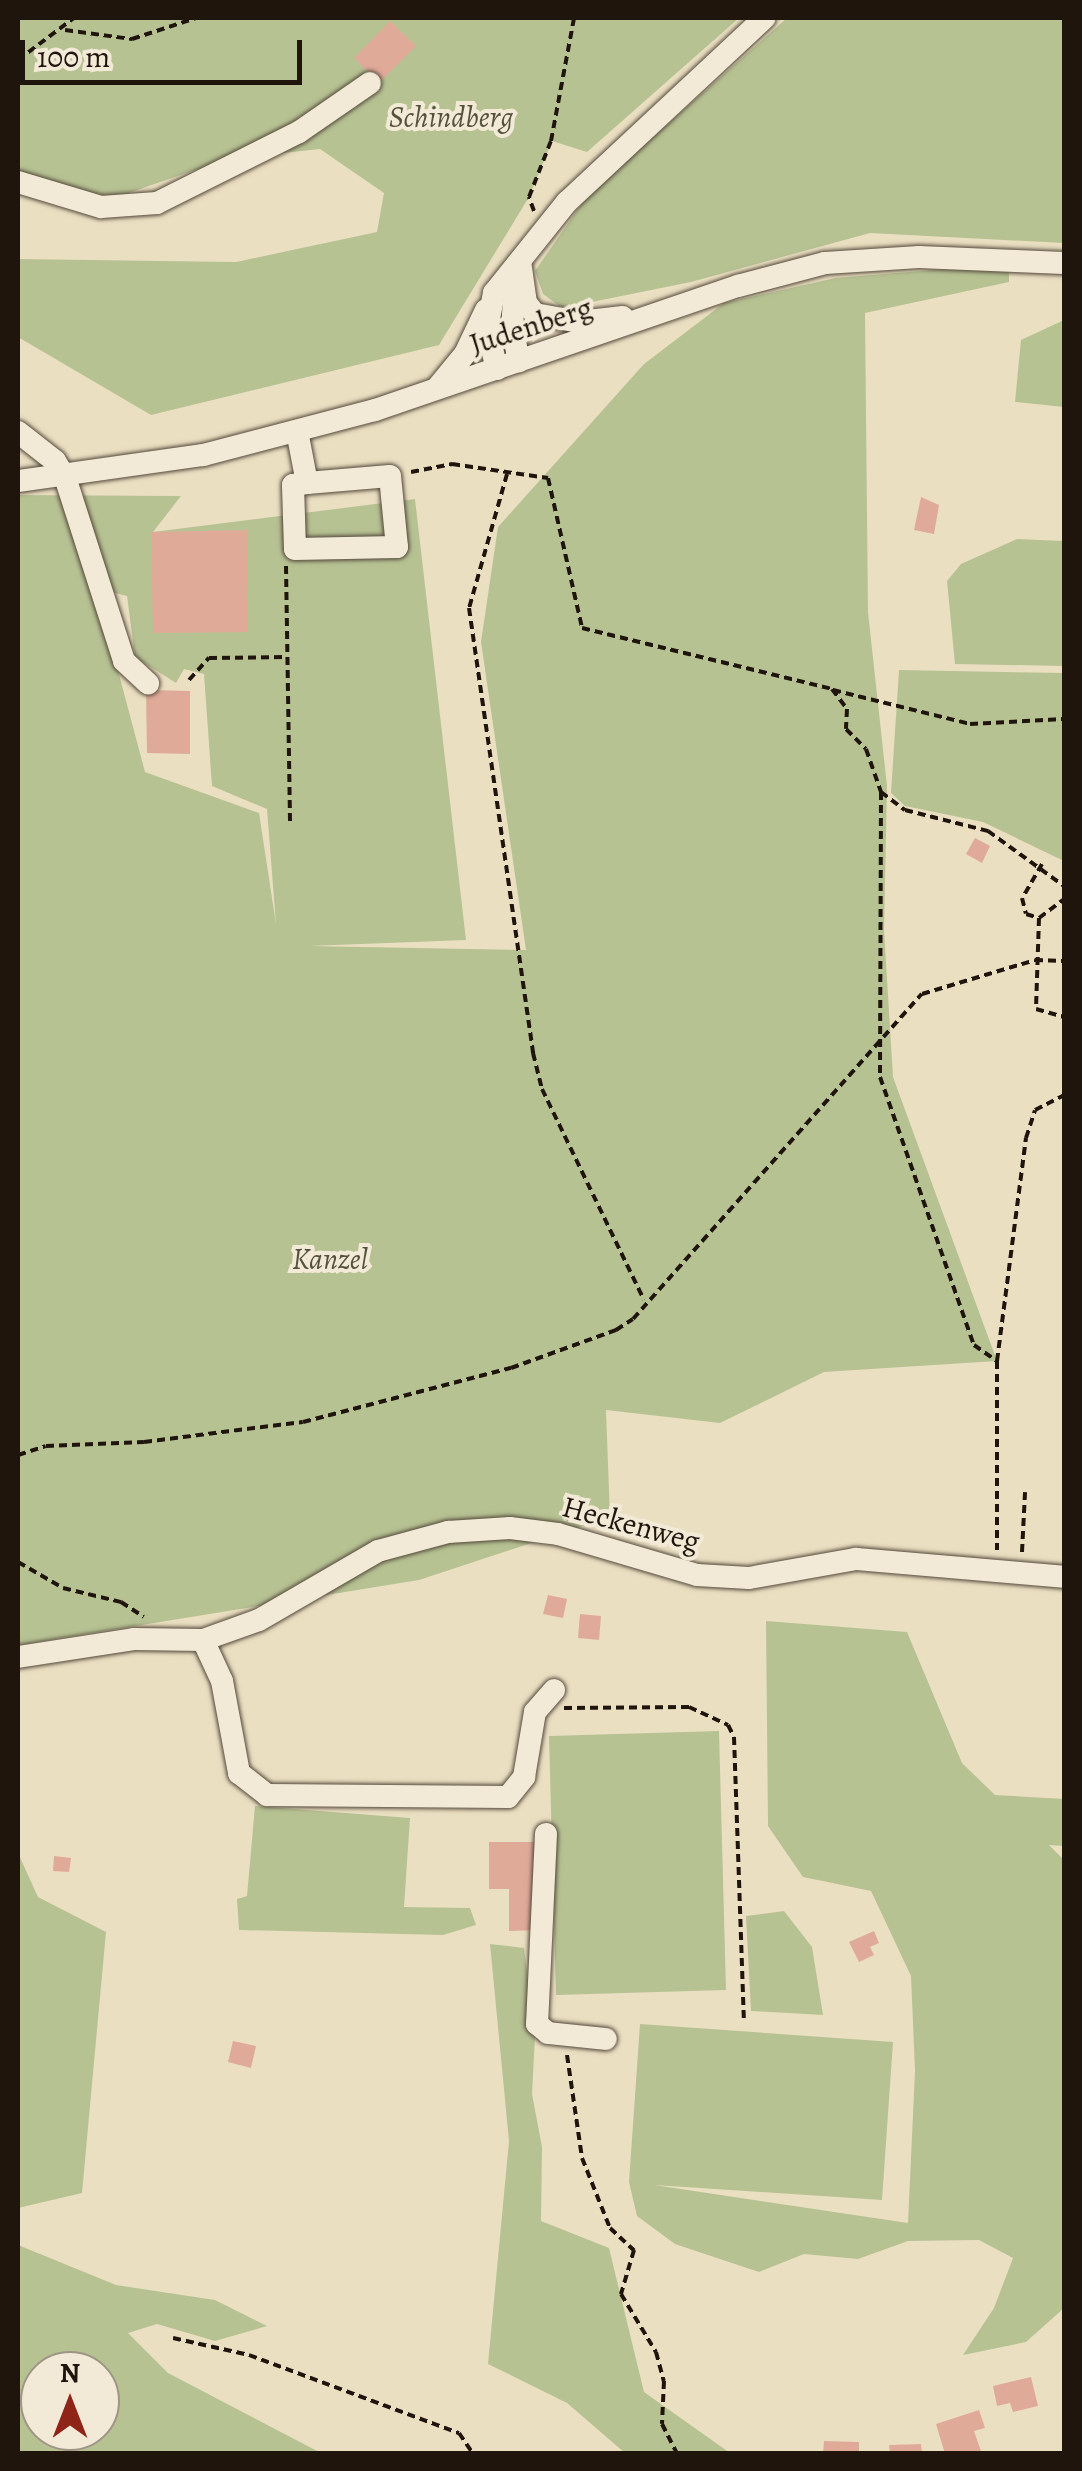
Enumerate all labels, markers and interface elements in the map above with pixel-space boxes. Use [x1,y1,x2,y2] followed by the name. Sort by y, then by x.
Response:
[25,20,308,82] scale bar
[37,37,110,77] text: 100 m
[389,99,513,135] park label: Schindberg
[465,289,597,363] street label: Judenberg
[292,1241,368,1277] park label: Kanzel
[558,1488,704,1560] street label: Heckenweg
[20,2351,120,2451] north arrow
[60,2354,80,2392] text: N

